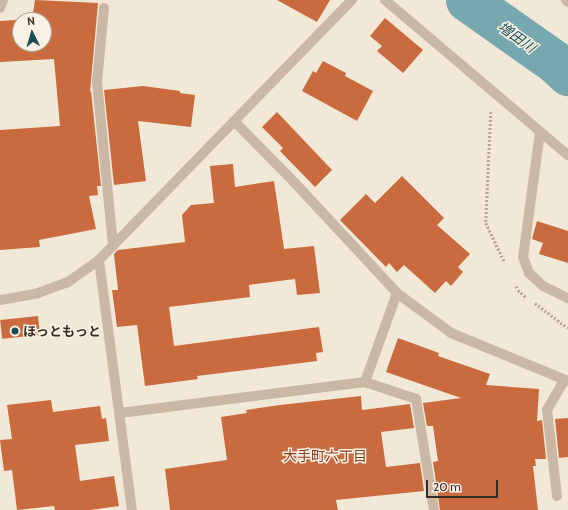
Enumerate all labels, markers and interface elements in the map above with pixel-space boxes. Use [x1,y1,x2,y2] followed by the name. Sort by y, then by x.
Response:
[12,12,52,52] north arrow
[27,14,36,28] text: N
[495,18,539,56] water label: 増田川
[23,323,101,339] place label: ほっともっと
[10,326,20,336] marker: ほっともっと
[283,448,367,464] district label: 大手町六丁目
[428,472,500,498] scale bar
[433,479,461,494] text: 20 m

